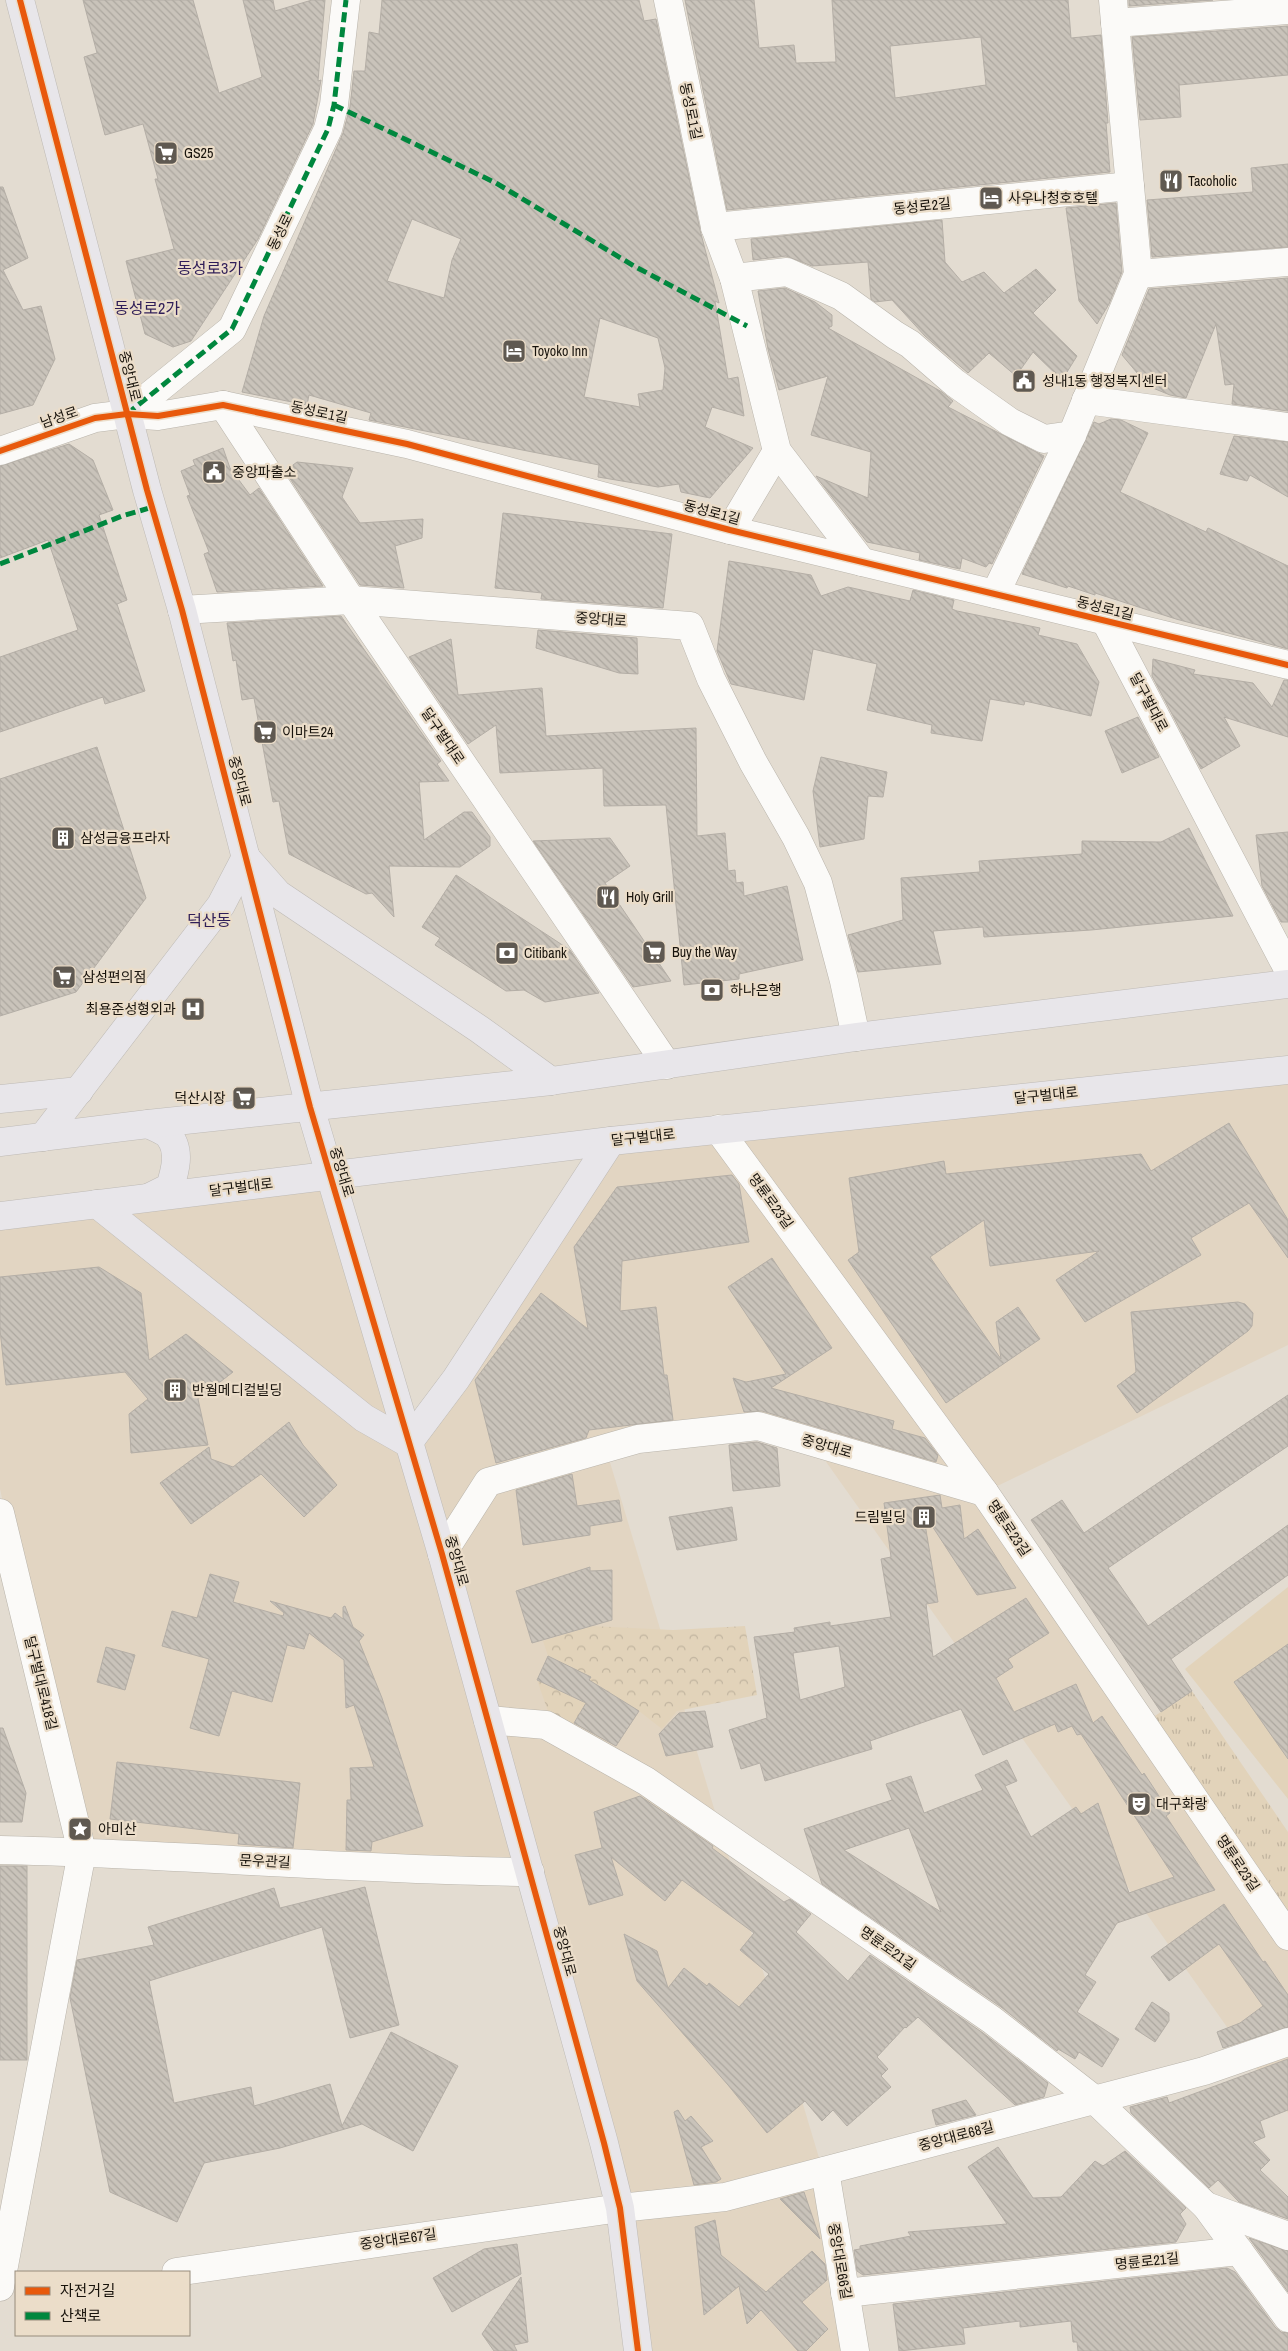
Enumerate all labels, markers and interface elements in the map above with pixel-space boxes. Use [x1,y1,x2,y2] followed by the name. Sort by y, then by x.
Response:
[676,81,706,141] street label: 동성로1길
[153,140,179,166] supermarket icon: GS25
[184,144,213,162] place label: GS25
[1158,168,1184,194] restaurant icon: Tacoholic
[1188,172,1237,190] place label: Tacoholic
[978,185,1004,211] hotel icon: 사우나청호호텔
[1008,189,1098,207] place label: 사우나청호호텔
[892,194,952,218] street label: 동성로2길
[263,211,297,253] street label: 동성로
[177,257,243,279] district label: 동성로3가
[114,297,180,319] district label: 동성로2가
[501,338,527,364] hotel icon: Toyoko Inn
[532,342,588,360] place label: Toyoko Inn
[115,349,145,403] street label: 중앙대로
[1011,368,1037,394] public building icon: 성내1동 행정복지센터
[1042,372,1168,390] place label: 성내1동 행정복지센터
[289,397,349,427] street label: 동성로1길
[38,402,80,432] street label: 남성로
[201,459,227,485] public building icon: 중앙파출소
[232,463,297,481] place label: 중앙파출소
[682,496,742,528] street label: 동성로1길
[1075,592,1135,624] street label: 동성로1길
[575,608,627,630] street label: 중앙대로
[1126,669,1172,735] street label: 달구벌대로
[418,704,469,768] street label: 달구벌대로
[252,719,278,745] supermarket icon: 이마트24
[282,723,334,741] place label: 이마트24
[225,754,255,808] street label: 중앙대로
[50,825,76,851] building icon: 삼성금융프라자
[80,829,170,847] place label: 삼성금융프라자
[595,884,621,910] restaurant icon: Holy Grill
[626,888,673,906] place label: Holy Grill
[187,909,231,931] district label: 덕산동
[641,939,667,965] supermarket icon: Buy the Way
[494,940,520,966] bank icon: Citibank
[672,943,737,961] place label: Buy the Way
[524,944,567,962] place label: Citibank
[51,964,77,990] supermarket icon: 삼성편의점
[82,968,146,986] place label: 삼성편의점
[699,977,725,1003] bank icon: 하나은행
[730,981,782,999] place label: 하나은행
[180,996,206,1022] hospital icon: 최용준성형외과
[86,1000,176,1018] place label: 최용준성형외과
[1013,1083,1079,1107] street label: 달구벌대로
[231,1085,257,1111] supermarket icon: 덕산시장
[174,1089,226,1107] place label: 덕산시장
[610,1125,676,1149] street label: 달구벌대로
[326,1145,358,1199] street label: 중앙대로
[745,1170,797,1232] street label: 명륜로23길
[208,1174,274,1200] street label: 달구벌대로
[162,1377,188,1403] building icon: 반월메디컬빌딩
[192,1381,282,1399] place label: 반월메디컬빌딩
[800,1430,854,1462] street label: 중앙대로
[984,1496,1034,1560] street label: 명륜로23길
[911,1504,937,1530] building icon: 드림빌딩
[854,1508,906,1526] place label: 드림빌딩
[441,1534,473,1588] street label: 중앙대로
[21,1634,61,1732] street label: 달구벌대로418길
[1126,1791,1152,1817] theatre icon: 대구화랑
[1156,1795,1208,1813] place label: 대구화랑
[67,1816,93,1842] place icon: 아미산
[98,1820,137,1838] place label: 아미산
[1213,1831,1263,1895] street label: 명륜로23길
[239,1851,291,1871] street label: 문우관길
[857,1922,919,1974] street label: 명륜로21길
[550,1924,580,1978] street label: 중앙대로
[916,2117,996,2155] street label: 중앙대로68길
[824,2221,856,2301] street label: 중앙대로66길
[359,2225,437,2253] street label: 중앙대로67길
[1114,2249,1180,2273] street label: 명륜로21길
[15,2271,190,2336] legend
[60,2280,115,2301] text: 자전거길
[60,2305,101,2326] text: 산책로

